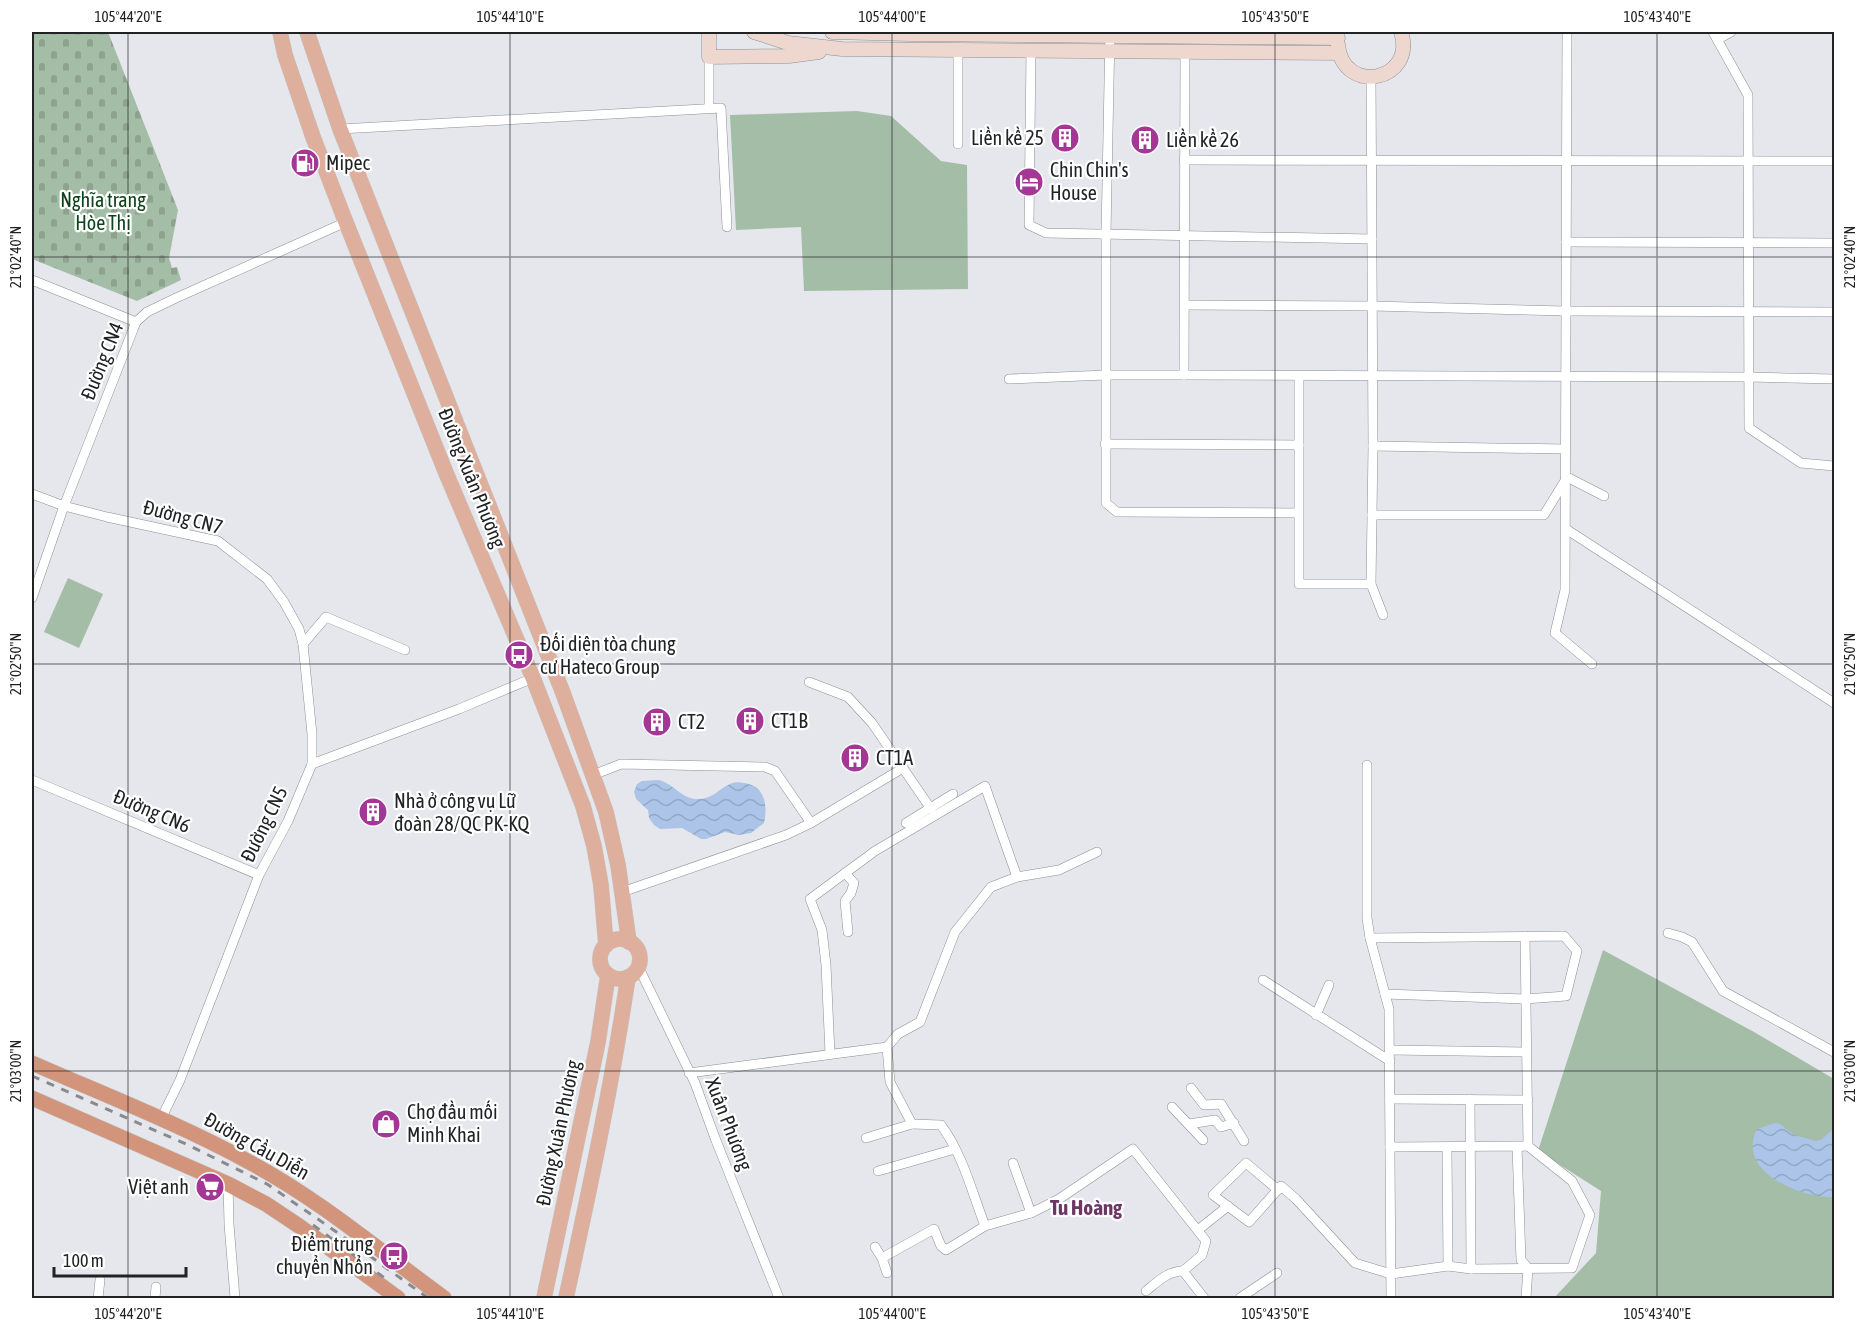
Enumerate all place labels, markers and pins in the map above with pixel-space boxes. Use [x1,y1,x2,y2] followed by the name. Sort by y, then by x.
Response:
[1049,122,1081,154] building icon: Liền kề 25
[1129,124,1161,156] building icon: Liền kề 26
[971,126,1044,149] place label: Liền kề 25
[1166,128,1239,151] place label: Liền kề 26
[289,147,321,179] fuel station icon: Mipec
[326,151,370,174] place label: Mipec
[1050,158,1129,204] place label: Chin Chin's House
[1013,166,1045,198] hotel icon: Chin Chin's House
[540,632,676,678] place label: Đối diện tòa chung cư Hateco Group
[503,639,535,671] bus stop icon: Đối diện tòa chung cư Hateco Group
[734,705,766,737] building icon: CT1B
[641,706,673,738] building icon: CT2
[771,709,808,732] place label: CT1B
[678,710,705,733] place label: CT2
[839,742,871,774] building icon: CT1A
[876,746,913,769] place label: CT1A
[394,789,530,835] place label: Nhà ở công vụ Lữ đoàn 28/QC PK-KQ
[357,796,389,828] building icon: Nhà ở công vụ Lữ đoàn 28/QC PK-KQ
[407,1100,498,1146] place label: Chợ đầu mối Minh Khai
[370,1108,402,1140] shop icon: Chợ đầu mối Minh Khai
[194,1171,226,1203] supermarket icon: Việt anh
[128,1175,189,1198] place label: Việt anh
[276,1232,373,1278] place label: Điểm trung chuyển Nhổn
[378,1240,410,1272] bus stop icon: Điểm trung chuyển Nhổn

